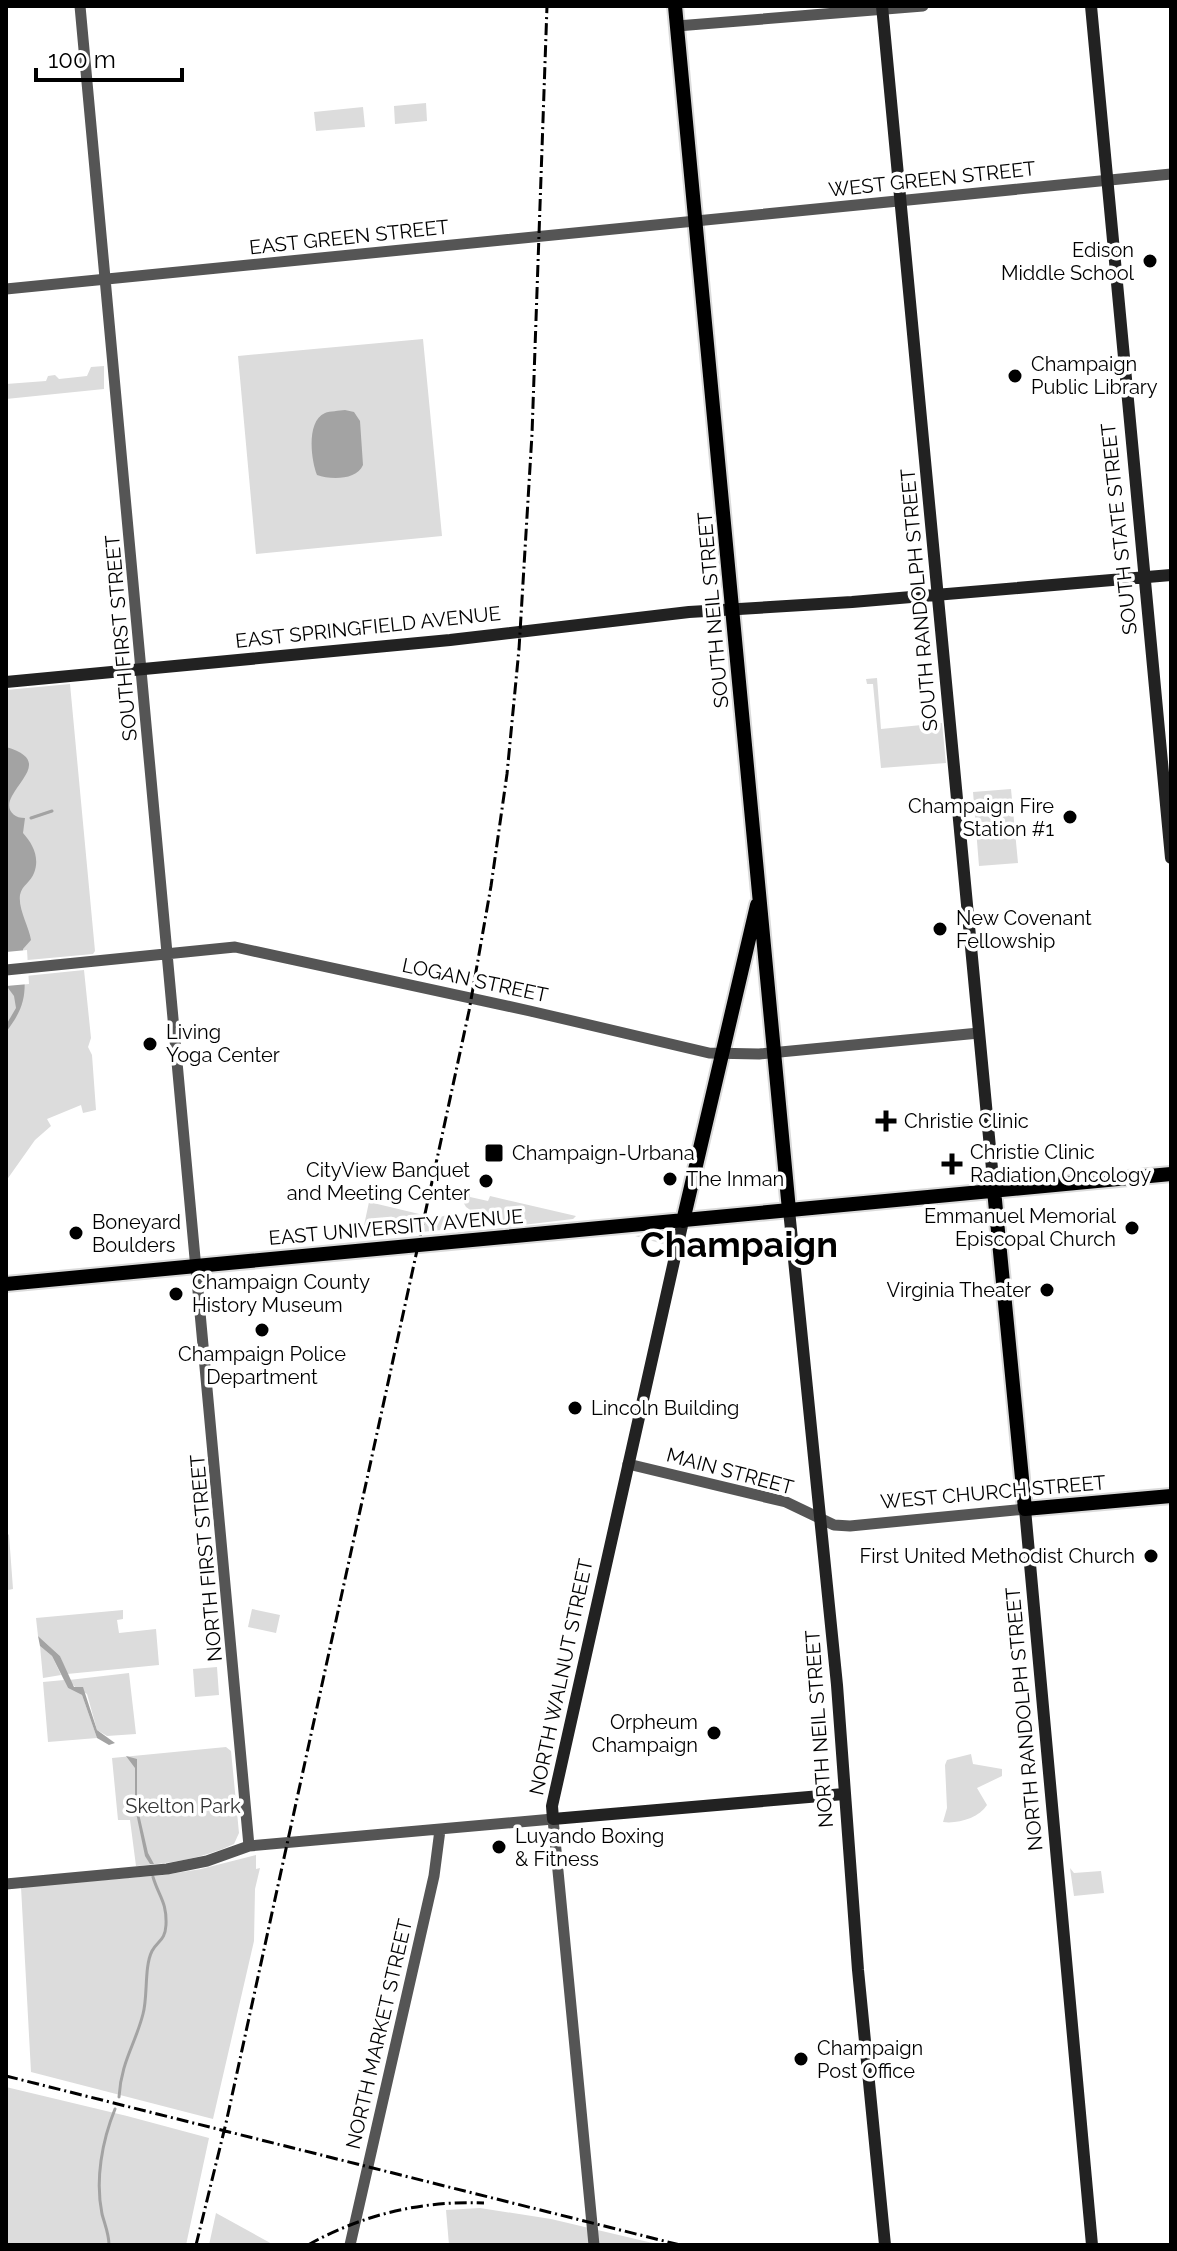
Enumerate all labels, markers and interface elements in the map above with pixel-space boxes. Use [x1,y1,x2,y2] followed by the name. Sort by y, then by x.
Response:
[36,32,182,82] scale bar
[48,45,116,74] text: 100 m
[827,156,1037,202] street label: WEST GREEN STREET
[248,215,450,259] street label: EAST GREEN STREET
[1001,238,1135,285] place label: Edison Middle School
[1141,252,1159,270] marker: Edison Middle School
[1031,352,1158,399] place label: Champaign Public Library
[1006,367,1024,385] marker: Champaign Public Library
[1096,422,1142,636] street label: SOUTH STATE STREET
[896,468,942,732] street label: SOUTH RANDOLPH STREET
[692,511,734,709] street label: SOUTH NEIL STREET
[100,534,142,742] street label: SOUTH FIRST STREET
[234,601,502,653] street label: EAST SPRINGFIELD AVENUE
[908,794,1054,841] place label: Champaign Fire Station #1
[1061,808,1079,826] marker: Champaign Fire Station #1
[956,906,1092,953] place label: New Covenant Fellowship
[931,920,949,938] marker: New Covenant Fellowship
[400,953,550,1007] street label: LOGAN STREET
[166,1020,280,1067] place label: Living Yoga Center
[141,1035,159,1053] marker: Living Yoga Center
[904,1109,1029,1133] place label: Christie Clinic
[875,1110,897,1132] marker: Christie Clinic
[970,1140,1151,1187] place label: Christie Clinic Radiation Oncology
[512,1141,695,1165] place label: Champaign-Urbana
[483,1142,505,1164] marker: Champaign-Urbana
[941,1153,963,1175] marker: Christie Clinic Radiation Oncology
[287,1158,470,1205] place label: CityView Banquet and Meeting Center
[686,1167,784,1191] place label: The Inman
[661,1170,679,1188] marker: The Inman
[477,1172,495,1190] marker: CityView Banquet and Meeting Center
[268,1204,524,1250] street label: EAST UNIVERSITY AVENUE
[924,1204,1117,1251] place label: Emmanuel Memorial Episcopal Church
[92,1210,181,1257] place label: Boneyard Boulders
[1123,1219,1141,1237] marker: Emmanuel Memorial Episcopal Church
[640,1223,838,1265] district label: Champaign
[67,1224,85,1242] marker: Boneyard Boulders
[192,1270,370,1317] place label: Champaign County History Museum
[886,1278,1031,1302] place label: Virginia Theater
[1038,1281,1056,1299] marker: Virginia Theater
[167,1285,185,1303] marker: Champaign County History Museum
[253,1321,271,1339] marker: Champaign Police Department
[178,1342,346,1389] place label: Champaign Police Department
[591,1396,739,1420] place label: Lincoln Building
[566,1399,584,1417] marker: Lincoln Building
[664,1443,796,1499] street label: MAIN STREET
[185,1453,227,1663] street label: NORTH FIRST STREET
[879,1470,1107,1514] street label: WEST CHURCH STREET
[859,1544,1135,1568] place label: First United Methodist Church
[1142,1547,1160,1565] marker: First United Methodist Church
[524,1557,598,1797] street label: NORTH WALNUT STREET
[1001,1586,1047,1852] street label: NORTH RANDOLPH STREET
[800,1629,838,1829] street label: NORTH NEIL STREET
[592,1710,698,1757] place label: Orpheum Champaign
[705,1724,723,1742] marker: Orpheum Champaign
[125,1794,241,1818] park label: Skelton Park
[515,1824,664,1871] place label: Luyando Boxing & Fitness
[490,1838,508,1856] marker: Luyando Boxing & Fitness
[341,1917,417,2151] street label: NORTH MARKET STREET
[817,2036,923,2083] place label: Champaign Post Office
[792,2050,810,2068] marker: Champaign Post Office

